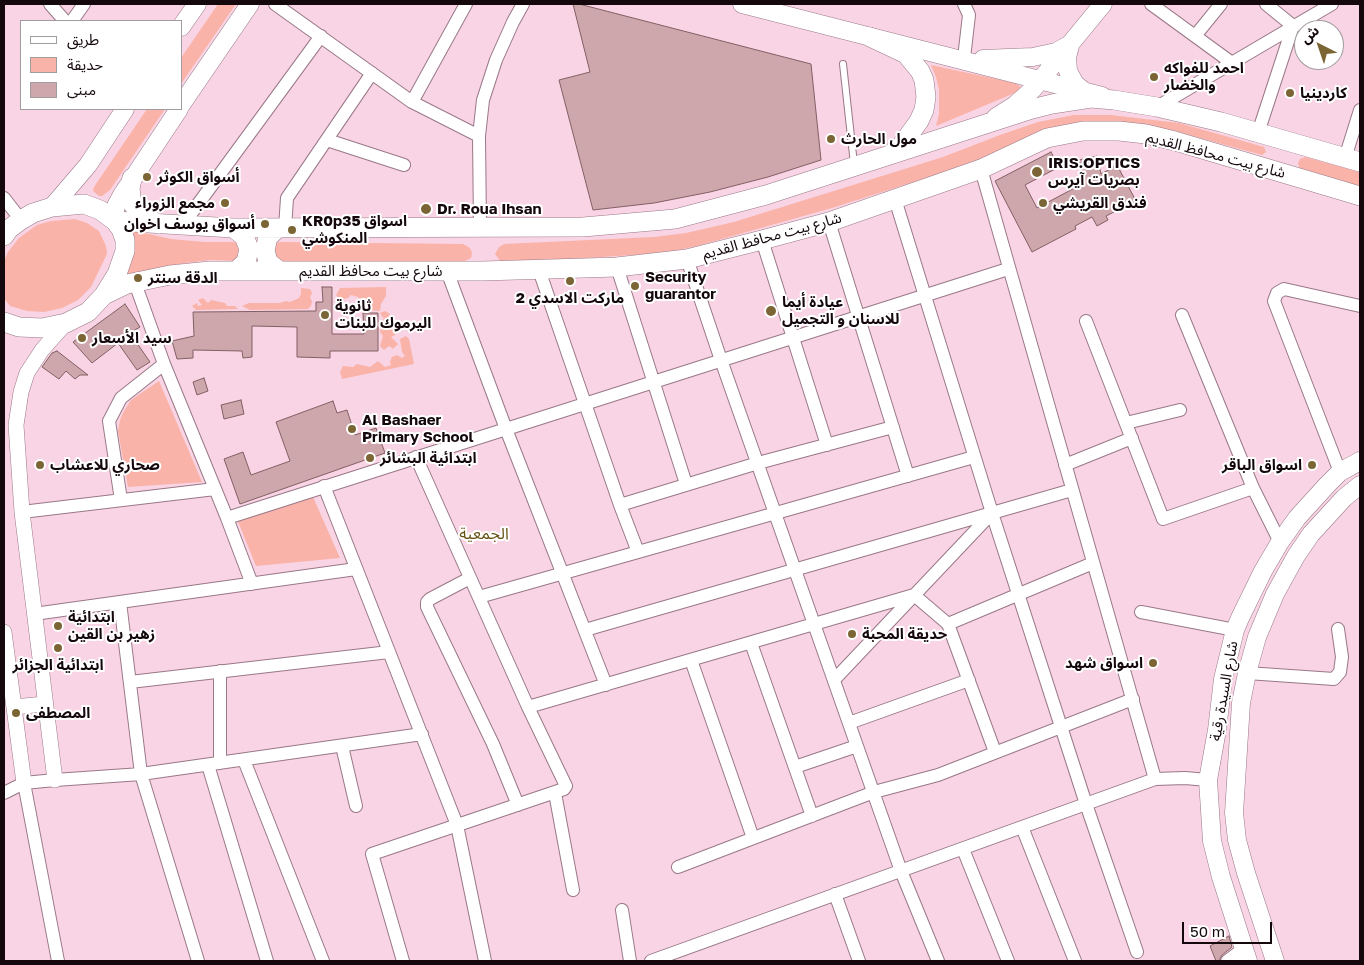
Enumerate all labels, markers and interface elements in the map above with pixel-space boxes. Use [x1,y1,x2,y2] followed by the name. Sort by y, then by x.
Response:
[20,20,182,110] legend
[1294,20,1344,70] north arrow
[1297,21,1322,47] text: ش
[67,30,99,48] text: طريق
[67,55,103,73] text: حديقة
[1164,59,1244,94] place label: احمد للفواكه والخضار
[1148,71,1160,83] marker: احمد للفواكه والخضار
[67,80,96,98] text: مبنى
[1300,84,1347,102] place label: كاردينيا
[1284,87,1296,99] marker: كاردينيا
[1144,128,1288,182] street label: شارع بيت محافظ القديم
[841,130,917,148] place label: مول الحارث
[825,133,837,145] marker: مول الحارث
[1048,154,1140,189] place label: IRIS.OPTICS بصريات آيرس
[1030,165,1044,179] marker: IRIS.OPTICS بصريات آيرس
[157,168,240,186] place label: أسواق الكوثر
[141,171,153,183] marker: أسواق الكوثر
[135,194,215,212] place label: مجمع الزوراء
[1053,194,1147,212] place label: فندق القريشي
[219,197,231,209] marker: مجمع الزوراء
[1037,197,1049,209] marker: فندق القريشي
[437,200,542,218] place label: Dr. Roua Ihsan
[419,202,433,216] marker: Dr. Roua Ihsan
[700,209,844,263] street label: شارع بيت محافظ القديم
[302,212,407,247] place label: KR0p35 اسواق المنكوشي
[124,215,255,233] place label: أسواق يوسف اخوان
[259,218,271,230] marker: أسواق يوسف اخوان
[286,224,298,236] marker: KR0p35 اسواق المنكوشي
[299,262,443,280] street label: شارع بيت محافظ القديم
[645,268,716,303] place label: Security guarantor
[148,269,218,287] place label: الدقة سنتر
[132,272,144,284] marker: الدقة سنتر
[564,275,576,287] marker: ماركت الاسدي 2
[629,280,641,292] marker: Security guarantor
[516,289,624,307] place label: ماركت الاسدي 2
[782,293,899,328] place label: عيادة أيما للاسنان و التجميل
[335,297,431,332] place label: ثانوية اليرموك للبنات
[764,304,778,318] marker: عيادة أيما للاسنان و التجميل
[319,309,331,321] marker: ثانوية اليرموك للبنات
[92,329,172,347] place label: سيد الأسعار
[76,332,88,344] marker: سيد الأسعار
[362,411,474,446] place label: Al Bashaer Primary School
[346,423,358,435] marker: Al Bashaer Primary School
[380,449,476,467] place label: ابتدائية البشائر
[364,452,376,464] marker: ابتدائية البشائر
[50,456,160,474] place label: صحاري للاعشاب
[1222,456,1302,474] place label: اسواق الباقر
[34,459,46,471] marker: صحاري للاعشاب
[1306,459,1318,471] marker: اسواق الباقر
[459,524,509,544] district label: الجمعية
[68,608,155,643] place label: ابتدائية زهير بن القين
[52,620,64,632] marker: ابتدائية زهير بن القين
[862,625,947,643] place label: حديقة المحبة
[846,628,858,640] marker: حديقة المحبة
[1206,640,1242,742] street label: شارع السيدة رقية
[52,642,64,654] marker: ابتدائية الجزائر
[1065,654,1143,672] place label: اسواق شهد
[13,656,103,674] place label: ابتدائية الجزائر
[1147,657,1159,669] marker: اسواق شهد
[26,704,90,722] place label: المصطفى
[10,707,22,719] marker: المصطفى
[1184,912,1274,944] scale bar
[1190,922,1225,940] text: 50 m

